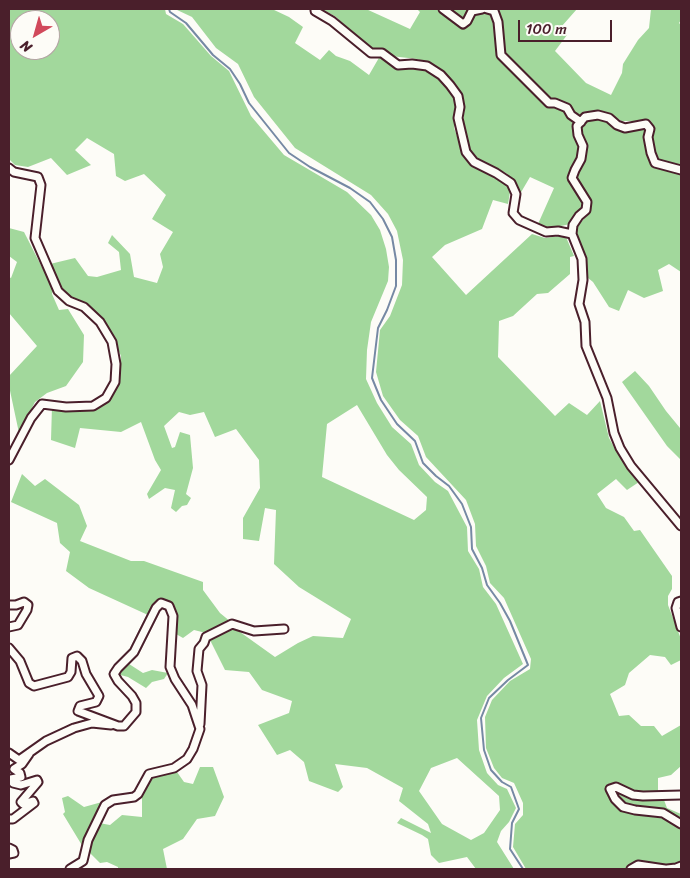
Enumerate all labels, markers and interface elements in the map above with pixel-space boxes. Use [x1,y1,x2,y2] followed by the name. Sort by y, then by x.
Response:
[10,10,60,60] north arrow
[520,10,614,42] scale bar
[526,16,567,42] text: 100 m
[15,34,38,59] text: N

